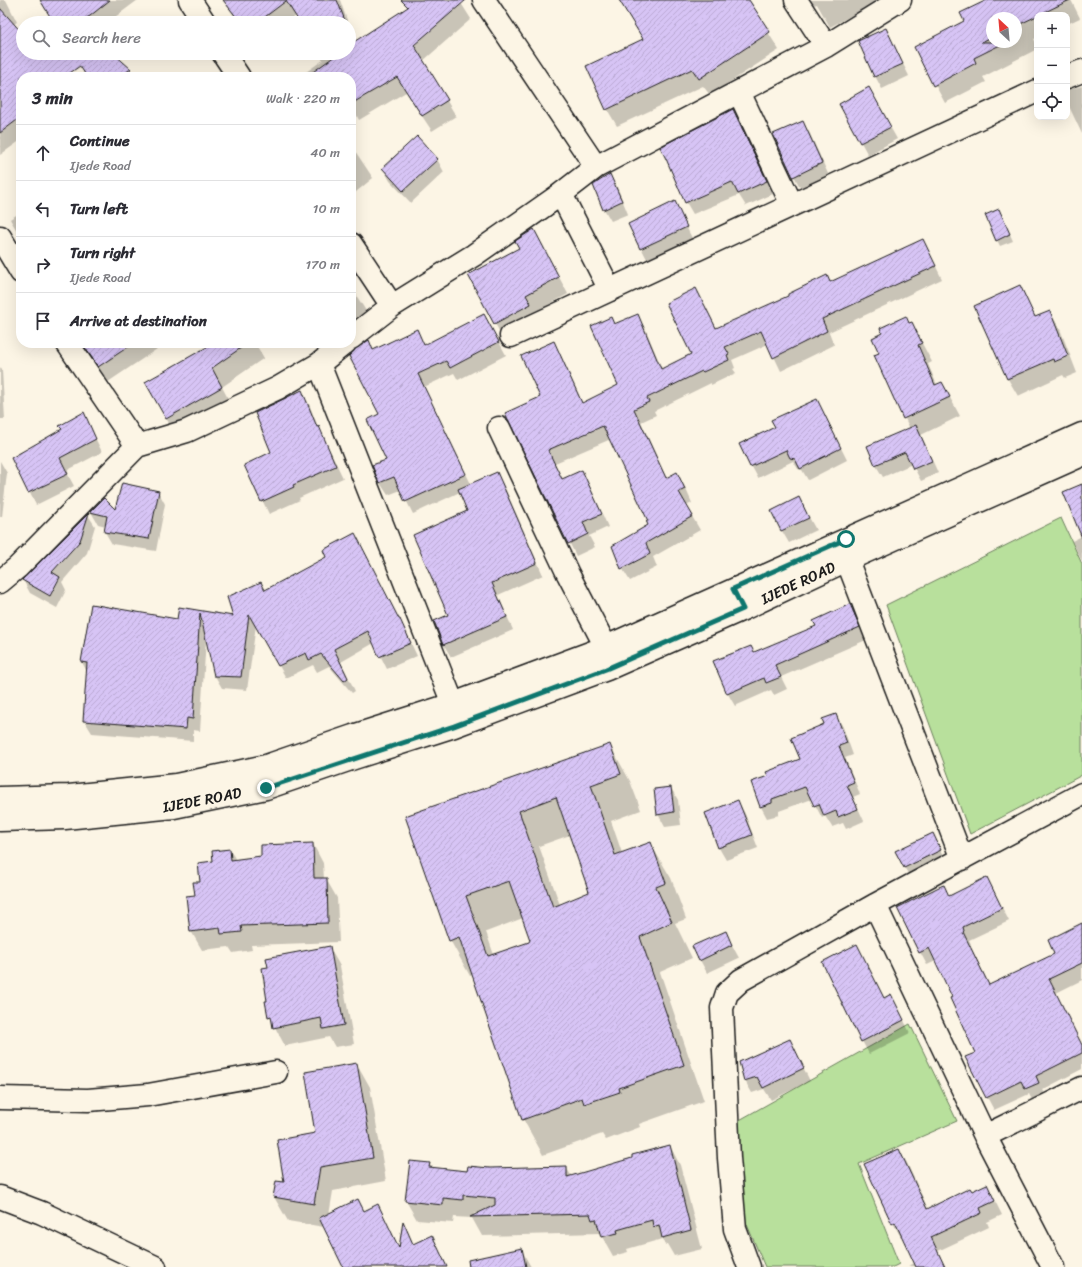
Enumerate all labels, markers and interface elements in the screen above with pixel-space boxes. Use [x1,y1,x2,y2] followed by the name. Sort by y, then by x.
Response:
[986,12,1022,48] north arrow
[1034,12,1070,120] map controls
[1034,12,1070,48] button: +
[16,16,356,60] search box
[62,25,141,51] text: Search here
[30,27,52,49] icon: search
[1034,48,1070,84] button: −
[32,83,73,113] text: 3 min
[1034,84,1070,120] button: locate
[266,87,340,110] text: Walk · 220 m
[70,128,130,154] text: Continue
[310,141,340,164] text: 40 m
[32,142,54,164] icon: ahead
[70,154,131,177] text: Ijede Road
[70,196,128,222] text: Turn left
[313,197,340,220] text: 10 m
[32,198,54,220] icon: left
[70,240,135,266] text: Turn right
[305,253,340,276] text: 170 m
[32,254,54,276] icon: right
[70,266,131,289] text: Ijede Road
[70,308,207,334] text: Arrive at destination
[32,310,54,332] icon: arrive
[837,530,855,548] route start
[755,554,840,612] street label: IJEDE ROAD
[257,779,275,797] route end
[159,780,244,821] street label: IJEDE ROAD

